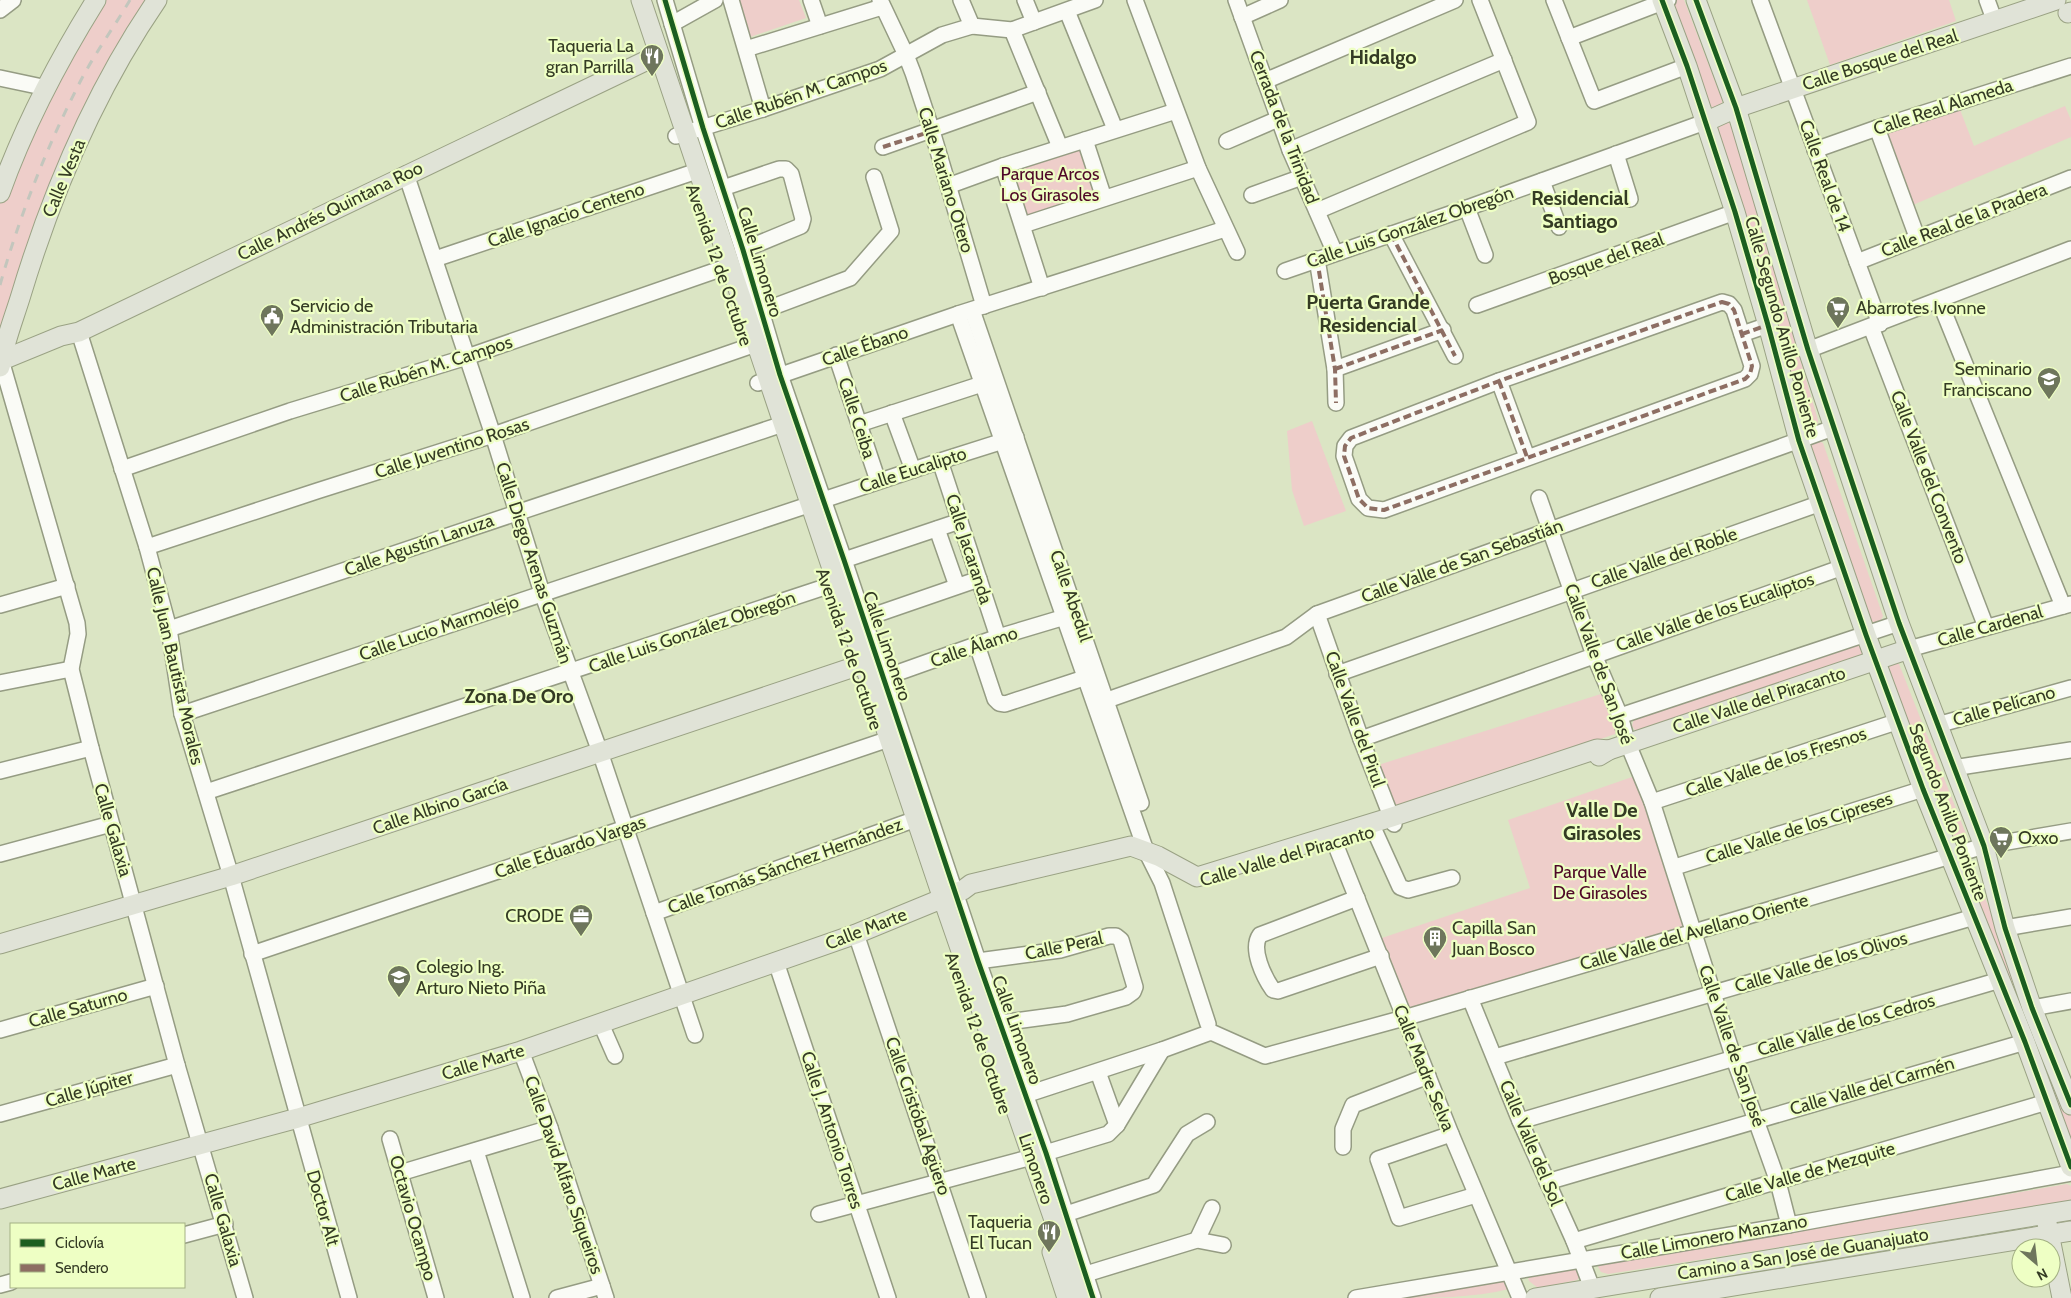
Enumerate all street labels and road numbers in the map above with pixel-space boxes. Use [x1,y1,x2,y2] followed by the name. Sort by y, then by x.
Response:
[1799,24,1961,96] street label: Calle Bosque del Real
[1245,47,1323,207] street label: Cerrada de la Trinidad
[712,54,890,134] street label: Calle Rubén M. Campos
[1870,74,2016,140] street label: Calle Real Alameda
[913,105,979,256] street label: Calle Mariano Otero
[1795,117,1855,235] street label: Calle Real de 14
[38,135,90,220] street label: Calle Vesta
[234,156,426,265] street label: Calle Andrés Quintana Roo
[485,178,647,252] street label: Calle Ignacio Centeno
[1878,178,2050,262] street label: Calle Real de la Pradera
[681,181,757,349] street label: Avenida 12 de Octubre
[1304,181,1516,273] street label: Calle Luis González Obregón
[733,204,787,320] street label: Calle Limonero
[1740,214,1824,440] street label: Calle Segundo Anillo Poniente
[1545,228,1667,290] street label: Bosque del Real
[819,321,911,371] street label: Calle Ébano
[337,331,515,407] street label: Calle Rubén M. Campos
[834,375,881,462] street label: Calle Ceiba
[1886,387,1972,567] street label: Calle Valle del Convento
[372,413,532,483] street label: Calle Juventino Rosas
[857,442,969,498] street label: Calle Eucalipto
[491,459,577,667] street label: Calle Diego Arenas Guzmán
[941,491,997,607] street label: Calle Jacaranda
[341,509,497,581] street label: Calle Agustín Lanuza
[1358,514,1566,608] street label: Calle Valle de San Sebastián
[1588,523,1740,593] street label: Calle Valle del Roble
[1045,547,1097,645] street label: Calle Abedul
[142,565,208,767] street label: Calle Juan Bautista Morales
[811,565,887,733] street label: Avenida 12 de Octubre
[1613,568,1817,656] street label: Calle Valle de los Eucaliptos
[1560,581,1638,747] street label: Calle Valle de San José
[586,586,798,678] street label: Calle Luis González Obregón
[858,588,916,704] street label: Calle Limonero
[356,590,522,666] street label: Calle Lucio Marmolejo
[1935,600,2046,652] street label: Calle Cardenal
[927,622,1021,672] street label: Calle Álamo
[1320,648,1390,791] street label: Calle Valle del Pirul
[1670,662,1848,738] street label: Calle Valle del Piracanto
[1950,681,2058,731] street label: Calle Pelícano
[1904,720,1992,904] street label: Segundo Anillo Poniente
[1683,722,1869,802] street label: Calle Valle de los Fresnos
[370,772,511,839] street label: Calle Albino García
[89,781,137,880] street label: Calle Galaxia
[1703,787,1895,869] street label: Calle Valle de los Cipreses
[492,811,648,883] street label: Calle Eduardo Vargas
[665,813,906,919] street label: Calle Tomás Sánchez Hernández
[1197,821,1377,891] street label: Calle Valle del Piracanto
[1577,889,1811,975] street label: Calle Valle del Avellano Oriente
[822,903,910,955] street label: Calle Marte
[1023,927,1106,965] street label: Calle Peral
[1732,927,1910,997] street label: Calle Valle de los Olivos
[940,949,1016,1117] street label: Avenida 12 de Octubre
[1694,962,1770,1130] street label: Calle Valle de San José
[987,972,1047,1088] street label: Calle Limonero
[26,983,130,1033] street label: Calle Saturno
[1755,989,1937,1061] street label: Calle Valle de los Cedros
[1389,1002,1460,1135] street label: Calle Madre Selva
[881,1034,955,1198] street label: Calle Cristóbal Agüero
[439,1039,527,1085] street label: Calle Marte
[796,1048,868,1212] street label: Calle J. Antonio Torres
[1787,1052,1957,1120] street label: Calle Valle del Carmén
[43,1066,136,1112] street label: Calle Júpiter
[520,1073,608,1277] street label: Calle David Alfaro Siqueiros
[1495,1077,1568,1210] street label: Calle Valle del Sol
[1014,1131,1058,1207] street label: Limonero
[1723,1137,1897,1207] street label: Calle Valle de Mezquite
[50,1152,138,1196] street label: Calle Marte
[385,1153,441,1283] street label: Octavio Ocampo
[302,1168,344,1248] street label: Doctor Alt
[199,1171,247,1270] street label: Calle Galaxia
[1619,1210,1809,1264] street label: Calle Limonero Manzano
[1676,1223,1930,1285] street label: Camino a San José de Guanajuato

